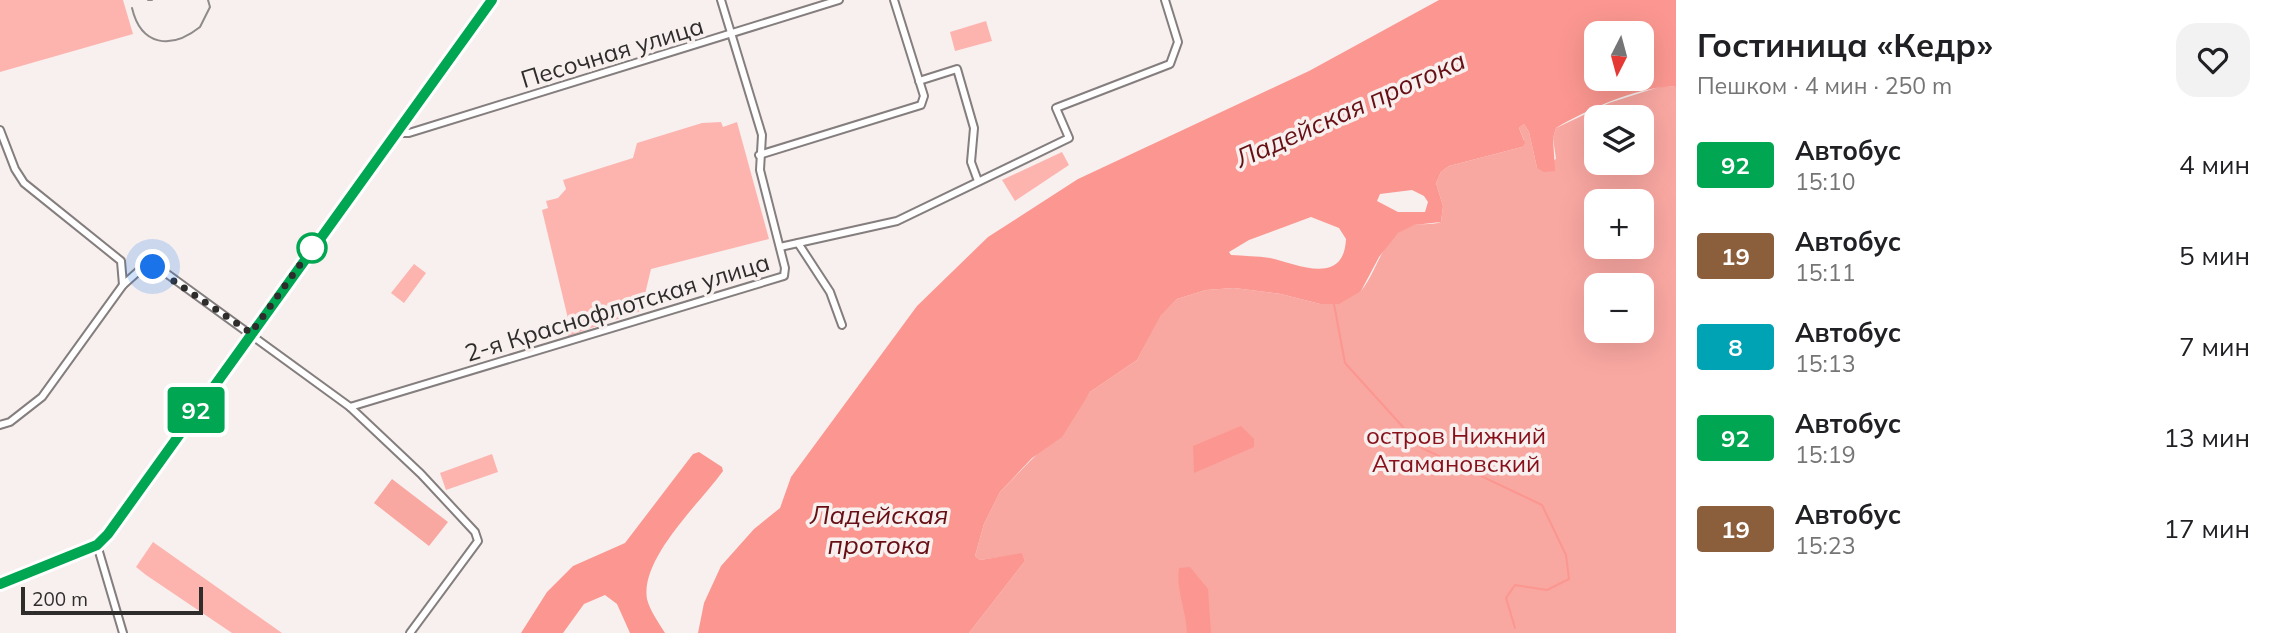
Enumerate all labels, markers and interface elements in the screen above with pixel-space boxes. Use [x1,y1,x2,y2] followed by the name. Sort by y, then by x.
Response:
[517,10,707,94] street label: Песочная улица
[1584,21,1654,91] north arrow
[1584,21,1654,343] map controls
[2176,23,2250,97] button: heart
[1697,24,1993,65] text: Гостиница «Кедр»
[1229,43,1470,175] water label: Ладейская протока
[1697,71,1952,100] text: Пешком · 4 мин · 250 m
[1584,105,1654,175] button: layers
[1795,134,1901,167] text: Автобус
[2179,148,2250,181] text: 4 мин
[1721,150,1750,180] text: 92
[1795,167,1855,196] text: 15:10
[1584,189,1654,259] button: +
[1795,225,1901,258] text: Автобус
[297,233,327,263] unlabelled marker
[2179,239,2250,272] text: 5 мин
[1721,241,1750,271] text: 19
[461,246,773,368] street label: 2-я Краснофлотская улица
[135,249,170,284] your location
[1795,258,1855,287] text: 15:11
[1584,273,1654,343] button: −
[1795,316,1901,349] text: Автобус
[2179,330,2250,363] text: 7 мин
[1728,332,1743,362] text: 8
[1795,349,1855,378] text: 15:13
[164,387,228,433] line badge: 92
[182,395,210,425] text: 92
[1795,407,1901,440] text: Автобус
[1366,420,1546,478] park label: остров Нижний Атамановский
[2163,421,2250,454] text: 13 мин
[1721,423,1750,453] text: 92
[1795,440,1855,469] text: 15:19
[809,498,948,561] water label: Ладейская протока
[1795,498,1901,531] text: Автобус
[2163,512,2250,545] text: 17 мин
[1721,514,1750,544] text: 19
[1795,531,1855,560] text: 15:23
[21,584,203,616] scale bar
[32,587,88,611] text: 200 m

